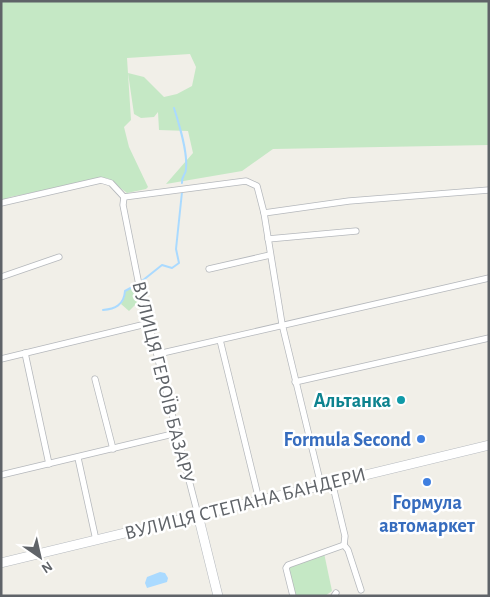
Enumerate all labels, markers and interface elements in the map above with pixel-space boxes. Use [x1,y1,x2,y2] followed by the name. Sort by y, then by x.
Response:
[128,279,198,485] street label: ВУЛИЦЯ ГЕРОЇВ БАЗАРУ
[313,391,392,411] place label: Альтанка
[395,394,407,406] marker: Альтанка
[284,430,411,450] place label: Formula Second
[415,433,427,445] marker: Formula Second
[123,464,368,544] street label: ВУЛИЦЯ СТЕПАНА БАНДЕРИ
[421,476,433,488] marker: Fормула автомаркет
[379,493,475,536] place label: Fормула автомаркет
[15,532,65,582] north arrow
[39,558,55,575] text: N

